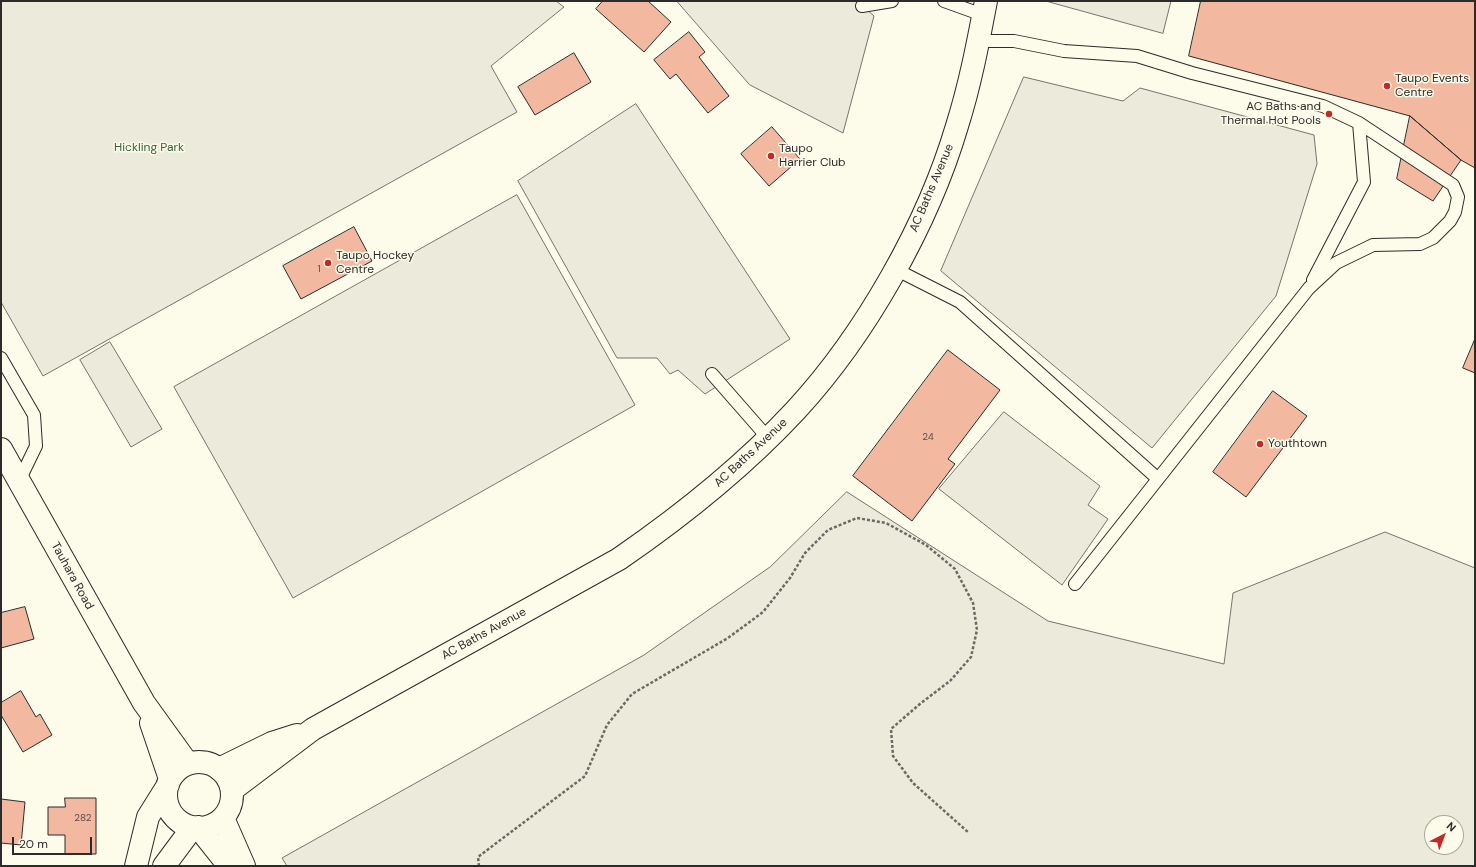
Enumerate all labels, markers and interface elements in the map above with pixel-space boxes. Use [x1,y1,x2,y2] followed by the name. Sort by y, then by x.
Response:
[1395,72,1469,100] place label: Taupo Events Centre
[1382,81,1392,91] marker: Taupo Events Centre
[1221,100,1321,128] place label: AC Baths and Thermal Hot Pools
[1324,109,1334,119] marker: AC Baths and Thermal Hot Pools
[114,141,184,155] park label: Hickling Park
[779,142,846,170] place label: Taupo Harrier Club
[907,142,957,234] street label: AC Baths Avenue
[766,151,776,161] marker: Taupo Harrier Club
[336,249,414,277] place label: Taupo Hockey Centre
[323,258,333,268] marker: Taupo Hockey Centre
[317,263,321,275] house number: 1
[712,416,790,490] street label: AC Baths Avenue
[922,431,934,443] house number: 24
[1268,437,1327,451] place label: Youthtown
[1255,439,1265,449] marker: Youthtown
[48,540,96,612] street label: Tauhara Road
[439,605,529,663] street label: AC Baths Avenue
[74,812,92,824] house number: 282
[1424,815,1464,855] north arrow
[1444,819,1459,835] text: N
[14,829,94,855] scale bar
[19,836,48,852] text: 20 m

